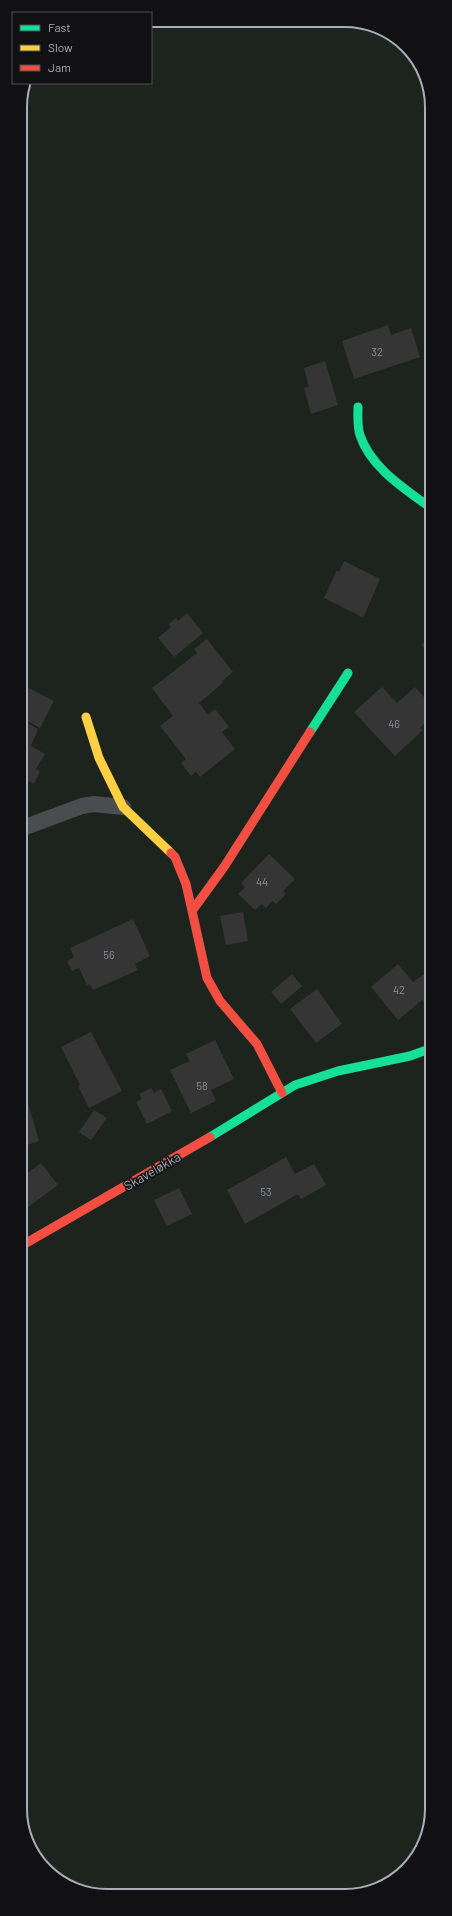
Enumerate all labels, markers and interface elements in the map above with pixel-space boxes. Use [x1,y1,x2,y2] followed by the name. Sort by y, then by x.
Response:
[12,12,152,84] legend
[48,20,71,34] text: Fast
[48,40,73,54] text: Slow
[48,60,71,74] text: Jam
[371,345,383,358] house number: 32
[388,717,400,730] house number: 46
[256,875,268,888] house number: 44
[103,948,115,961] house number: 56
[393,983,405,996] house number: 42
[196,1079,208,1092] house number: 58
[121,1148,183,1194] street label: Skaveløkka
[260,1185,272,1198] house number: 53

